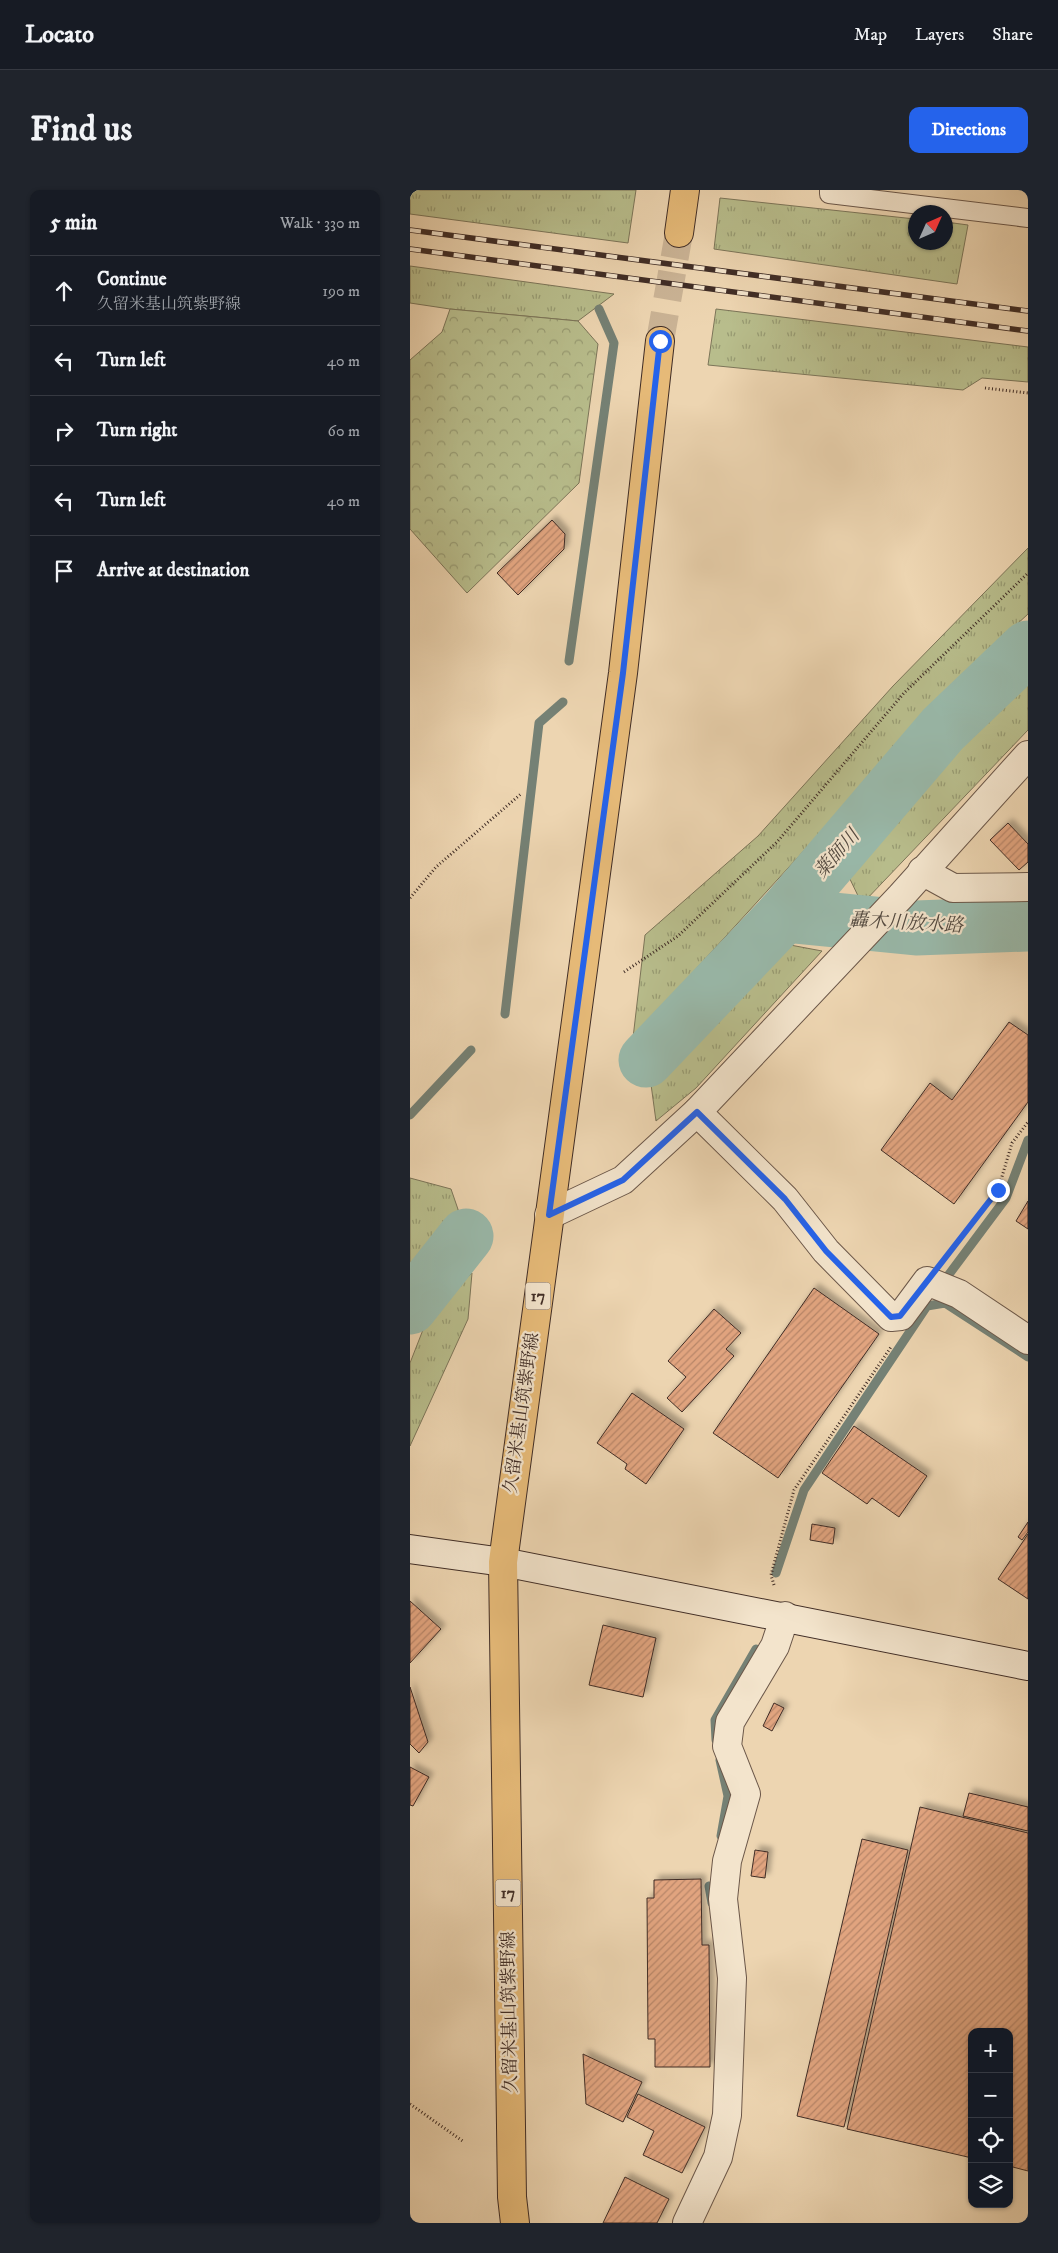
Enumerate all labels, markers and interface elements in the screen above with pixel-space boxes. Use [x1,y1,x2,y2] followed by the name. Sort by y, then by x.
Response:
[25,20,94,50] text: Locato
[854,24,887,46] text: Map
[915,24,964,46] text: Layers
[992,24,1033,46] text: Share
[909,107,1028,153] button: Directions
[30,108,132,152] text: Find us
[908,205,953,250] north arrow
[50,210,97,236] text: 5 min
[280,213,360,233] text: Walk · 330 m
[97,268,167,291] text: Continue
[50,277,78,305] icon: ahead
[322,281,360,301] text: 190 m
[97,294,241,314] text: 久留米基山筑紫野線
[649,330,672,353] route start
[50,347,78,375] icon: left
[97,349,166,372] text: Turn left
[327,351,360,371] text: 40 m
[50,417,78,445] icon: right
[97,419,177,442] text: Turn right
[328,421,360,441] text: 60 m
[50,487,78,515] icon: left
[97,489,166,512] text: Turn left
[327,491,360,511] text: 40 m
[50,557,78,585] icon: arrive
[97,559,249,582] text: Arrive at destination
[810,823,866,883] water label: 薬師川
[848,909,966,938] water label: 轟木川放水路
[987,1179,1010,1202] route end
[526,1282,550,1310] road number: 17
[500,1331,544,1495] street label: 久留米基山筑紫野線
[496,1880,520,1906] road number: 17
[498,1931,522,2093] street label: 久留米基山筑紫野線
[968,2028,1013,2208] map controls
[968,2028,1013,2073] button: +
[968,2073,1013,2118] button: −
[968,2118,1013,2163] button: locate
[968,2163,1013,2208] button: layers

